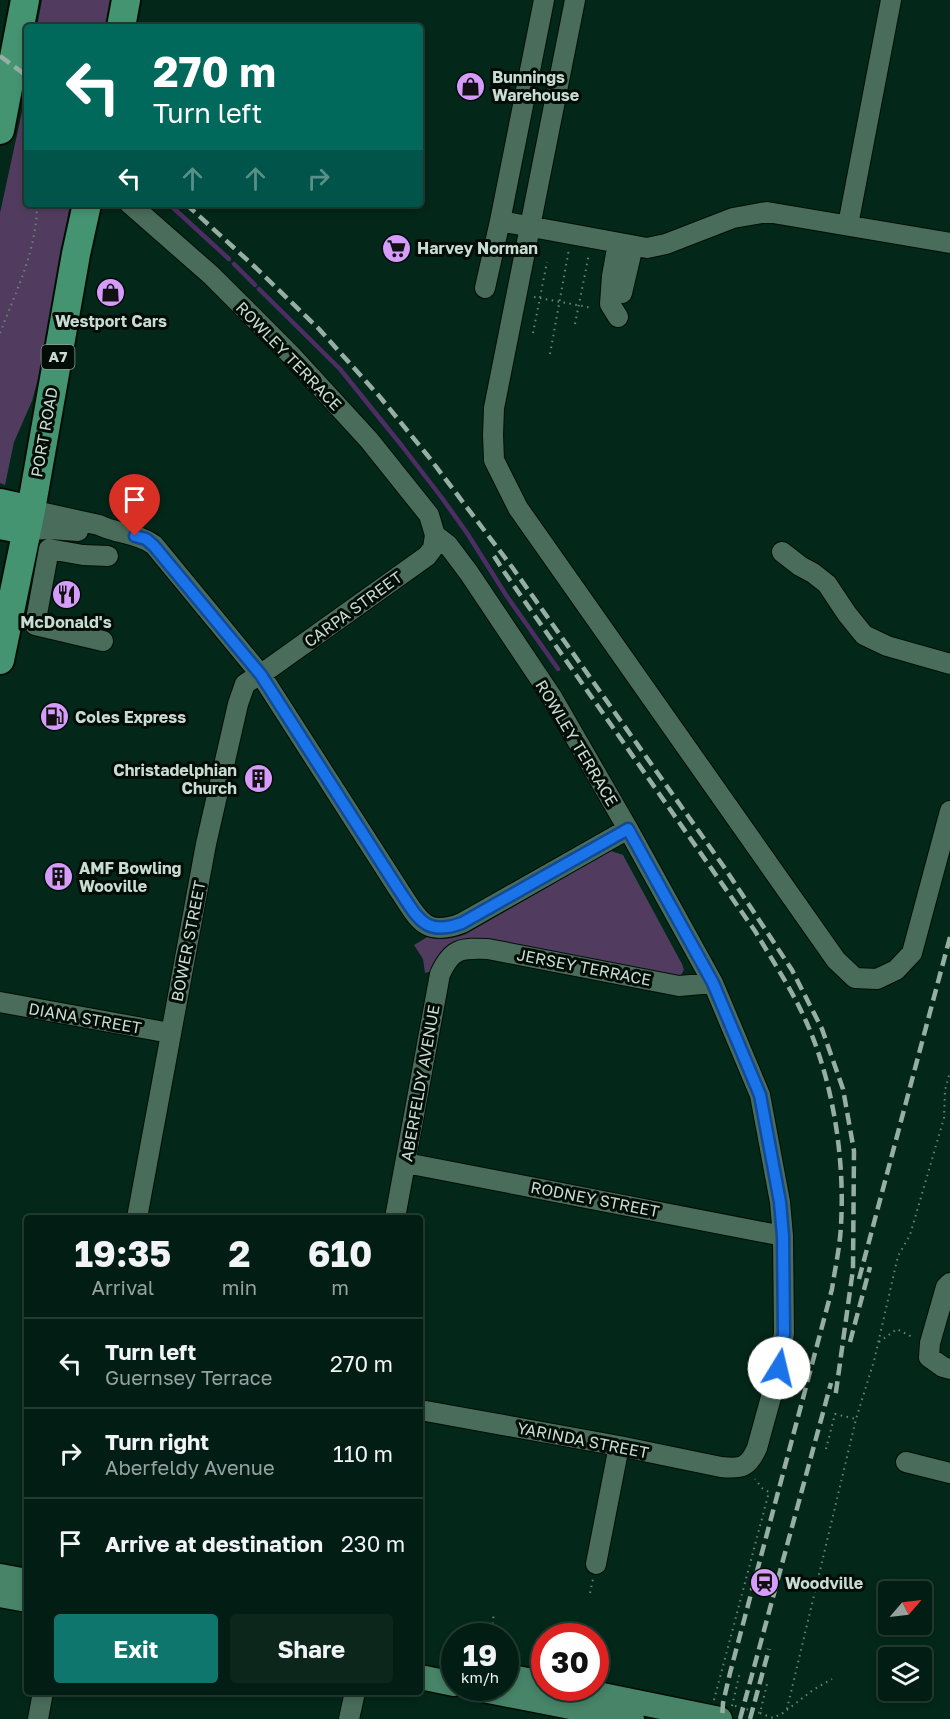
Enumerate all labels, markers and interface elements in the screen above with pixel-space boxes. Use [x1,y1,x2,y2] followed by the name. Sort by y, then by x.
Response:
[153,46,276,96] text: 270 m
[54,48,132,126] icon: left
[492,67,579,105] place label: Bunnings Warehouse
[455,70,487,102] shop icon: Bunnings Warehouse
[153,97,262,129] text: Turn left
[113,162,146,195] icon: left
[176,162,209,195] icon: ahead
[239,162,272,195] icon: ahead
[302,162,335,195] icon: right
[380,232,412,264] supermarket icon: Harvey Norman
[417,238,538,258] place label: Harvey Norman
[95,277,127,309] shop icon: Westport Cars
[232,297,346,415] street label: ROWLEY TERRACE
[55,311,167,331] place label: Westport Cars
[42,345,74,369] road number: A7
[26,385,62,479] street label: PORT ROAD
[109,474,160,536] pin
[118,483,151,516] icon: arrive
[300,567,406,651] street label: CARPA STREET
[50,578,82,610] restaurant icon: McDonald's
[20,612,112,632] place label: McDonald's
[531,676,623,810] street label: ROWLEY TERRACE
[38,701,70,733] fuel station icon: Coles Express
[75,707,186,727] place label: Coles Express
[113,760,237,798] place label: Christadelphian Church
[242,763,274,795] building icon: Christadelphian Church
[79,858,182,896] place label: AMF Bowling Wooville
[42,861,74,893] building icon: AMF Bowling Wooville
[166,879,210,1003] street label: BOWER STREET
[515,944,653,990] street label: JERSEY TERRACE
[27,998,143,1038] street label: DIANA STREET
[396,1003,444,1163] street label: ABERFELDY AVENUE
[529,1177,661,1221] street label: RODNEY STREET
[74,1232,171,1275] text: 19:35
[229,1232,250,1275] text: 2
[308,1232,372,1275] text: 610
[92,1275,154,1299] text: Arrival
[222,1275,257,1299] text: min
[331,1275,349,1299] text: m
[747,1336,811,1400] position arrow
[105,1338,196,1365] text: Turn left
[54,1347,87,1380] icon: left
[330,1350,393,1377] text: 270 m
[105,1365,272,1389] text: Guernsey Terrace
[516,1417,651,1463] street label: YARINDA STREET
[105,1428,209,1455] text: Turn right
[54,1437,87,1470] icon: right
[333,1440,393,1467] text: 110 m
[105,1455,275,1479] text: Aberfeldy Avenue
[54,1527,87,1560] icon: arrive
[105,1530,323,1557] text: Arrive at destination
[341,1530,405,1557] text: 230 m
[748,1567,780,1599] station icon: Woodville
[785,1573,863,1593] place label: Woodville
[878,1581,932,1635] north arrow
[878,1581,932,1701] map controls
[54,1614,218,1683] button: Exit
[230,1614,393,1683] button: Share
[531,1623,609,1701] speed limit sign: 30
[463,1637,497,1673] text: 19
[878,1647,932,1701] button: layers
[461,1668,499,1686] text: km/h

